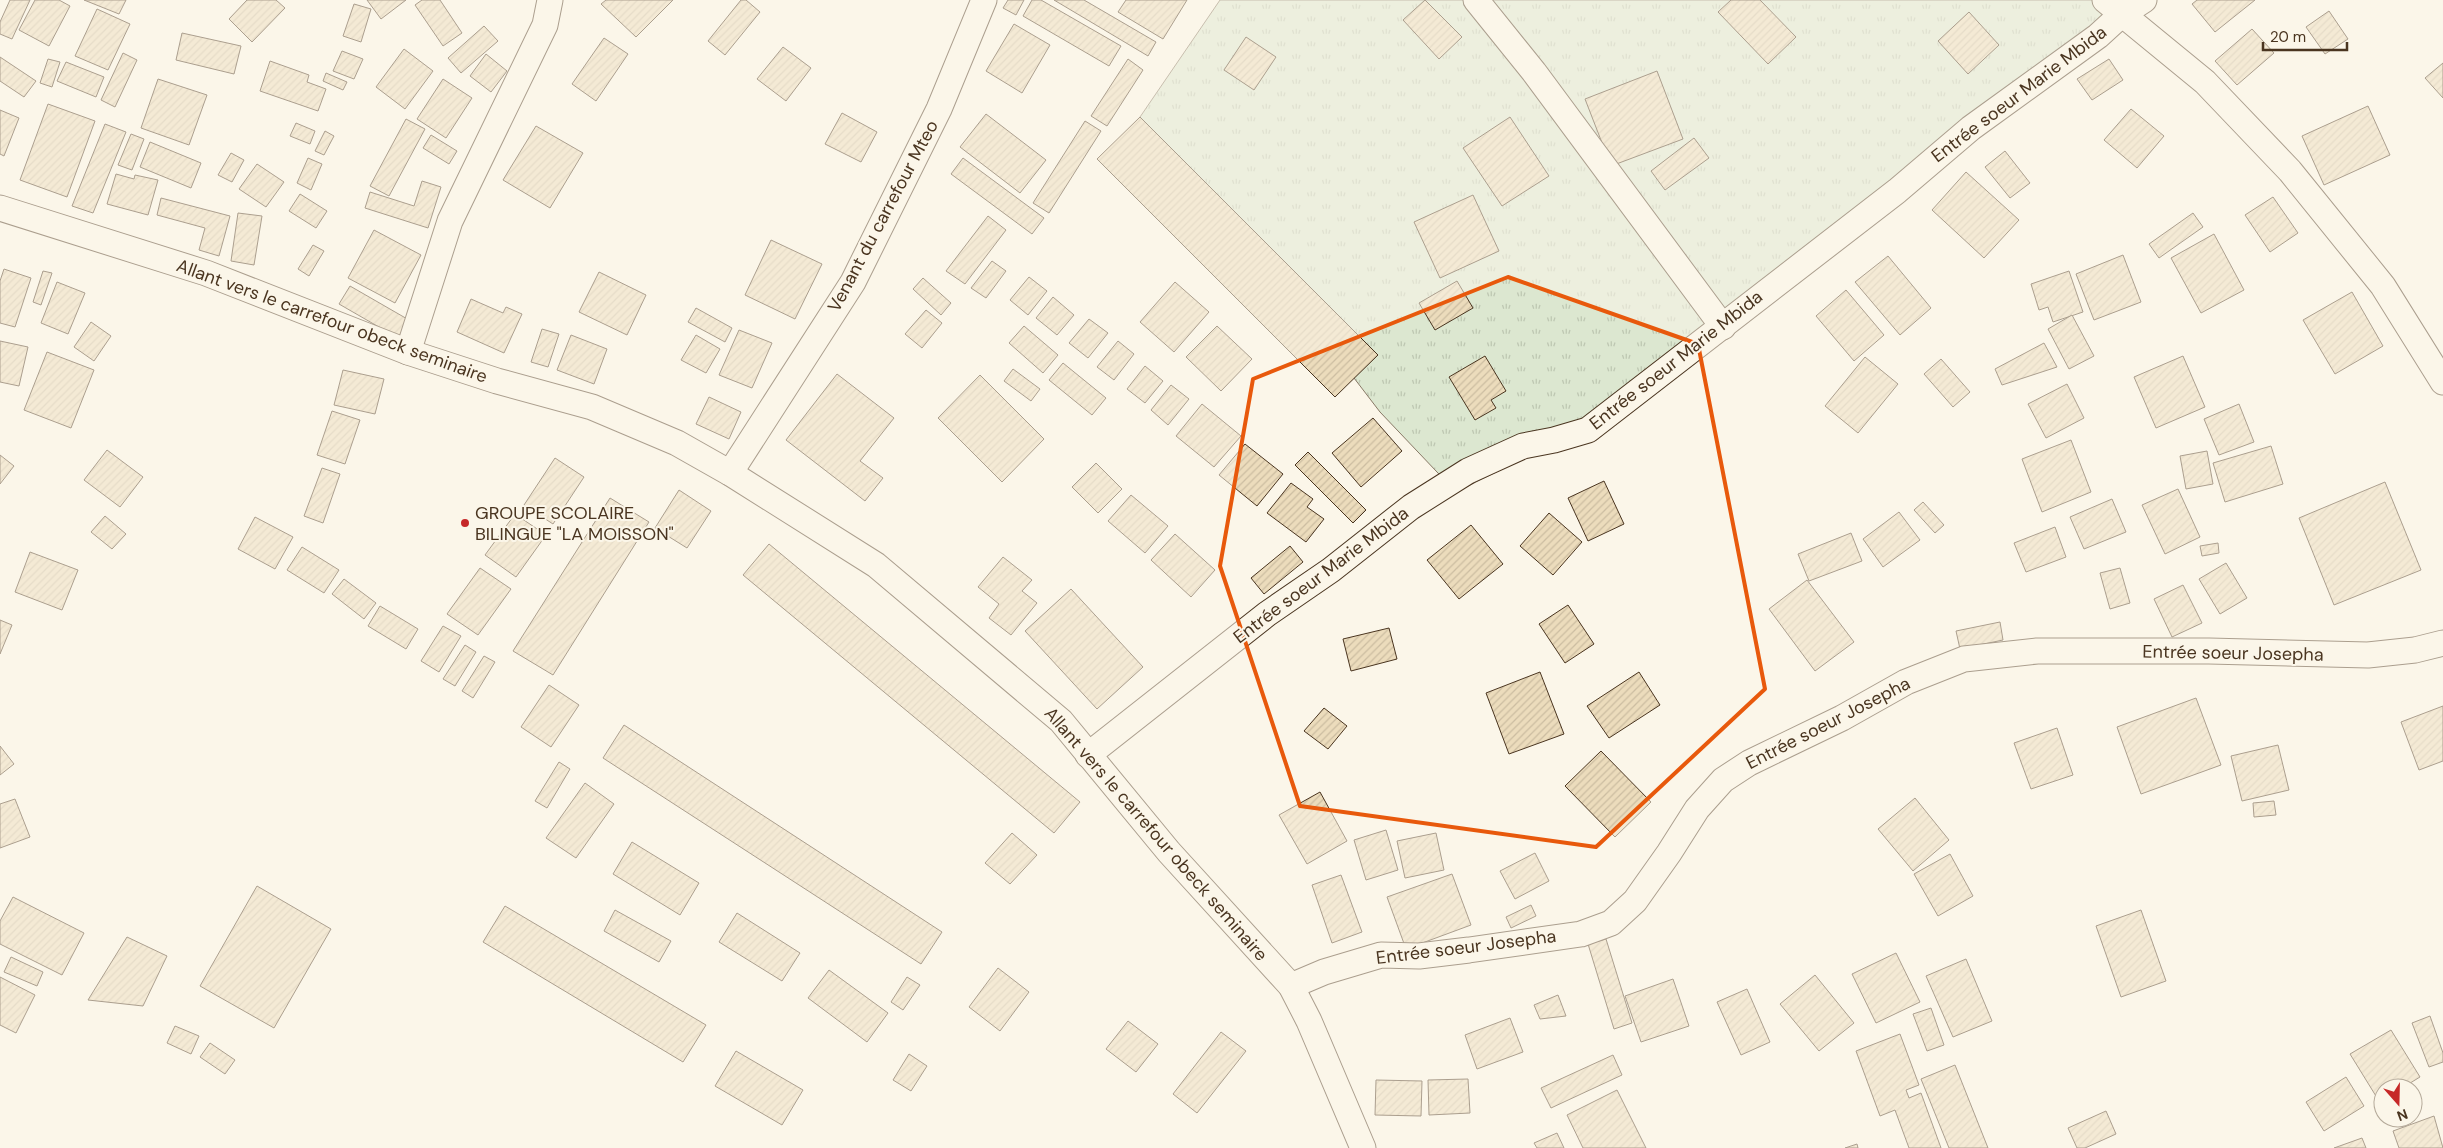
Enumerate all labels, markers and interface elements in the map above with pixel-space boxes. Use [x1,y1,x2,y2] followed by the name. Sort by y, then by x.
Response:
[1927,20,2111,168] street label: Entrée soeur Marie Mbida
[2263,20,2347,52] scale bar
[2270,27,2306,47] text: 20 m
[822,116,944,316] street label: Venant du carrefour Mteo
[173,253,491,389] street label: Allant vers le carrefour obeck seminaire
[1584,285,1768,435] street label: Entrée soeur Marie Mbida
[475,501,674,546] place label: GROUPE SCOLAIRE BILINGUE "LA MOISSON"
[1229,501,1413,649] street label: Entrée soeur Marie Mbida
[459,517,471,529] marker: GROUPE SCOLAIRE BILINGUE "LA MOISSON"
[2142,639,2324,667] street label: Entrée soeur Josepha
[1742,671,1914,775] street label: Entrée soeur Josepha
[1039,702,1273,966] street label: Allant vers le carrefour obeck seminaire
[1375,924,1557,970] street label: Entrée soeur Josepha
[2373,1078,2423,1128] north arrow
[2395,1105,2410,1125] text: N

